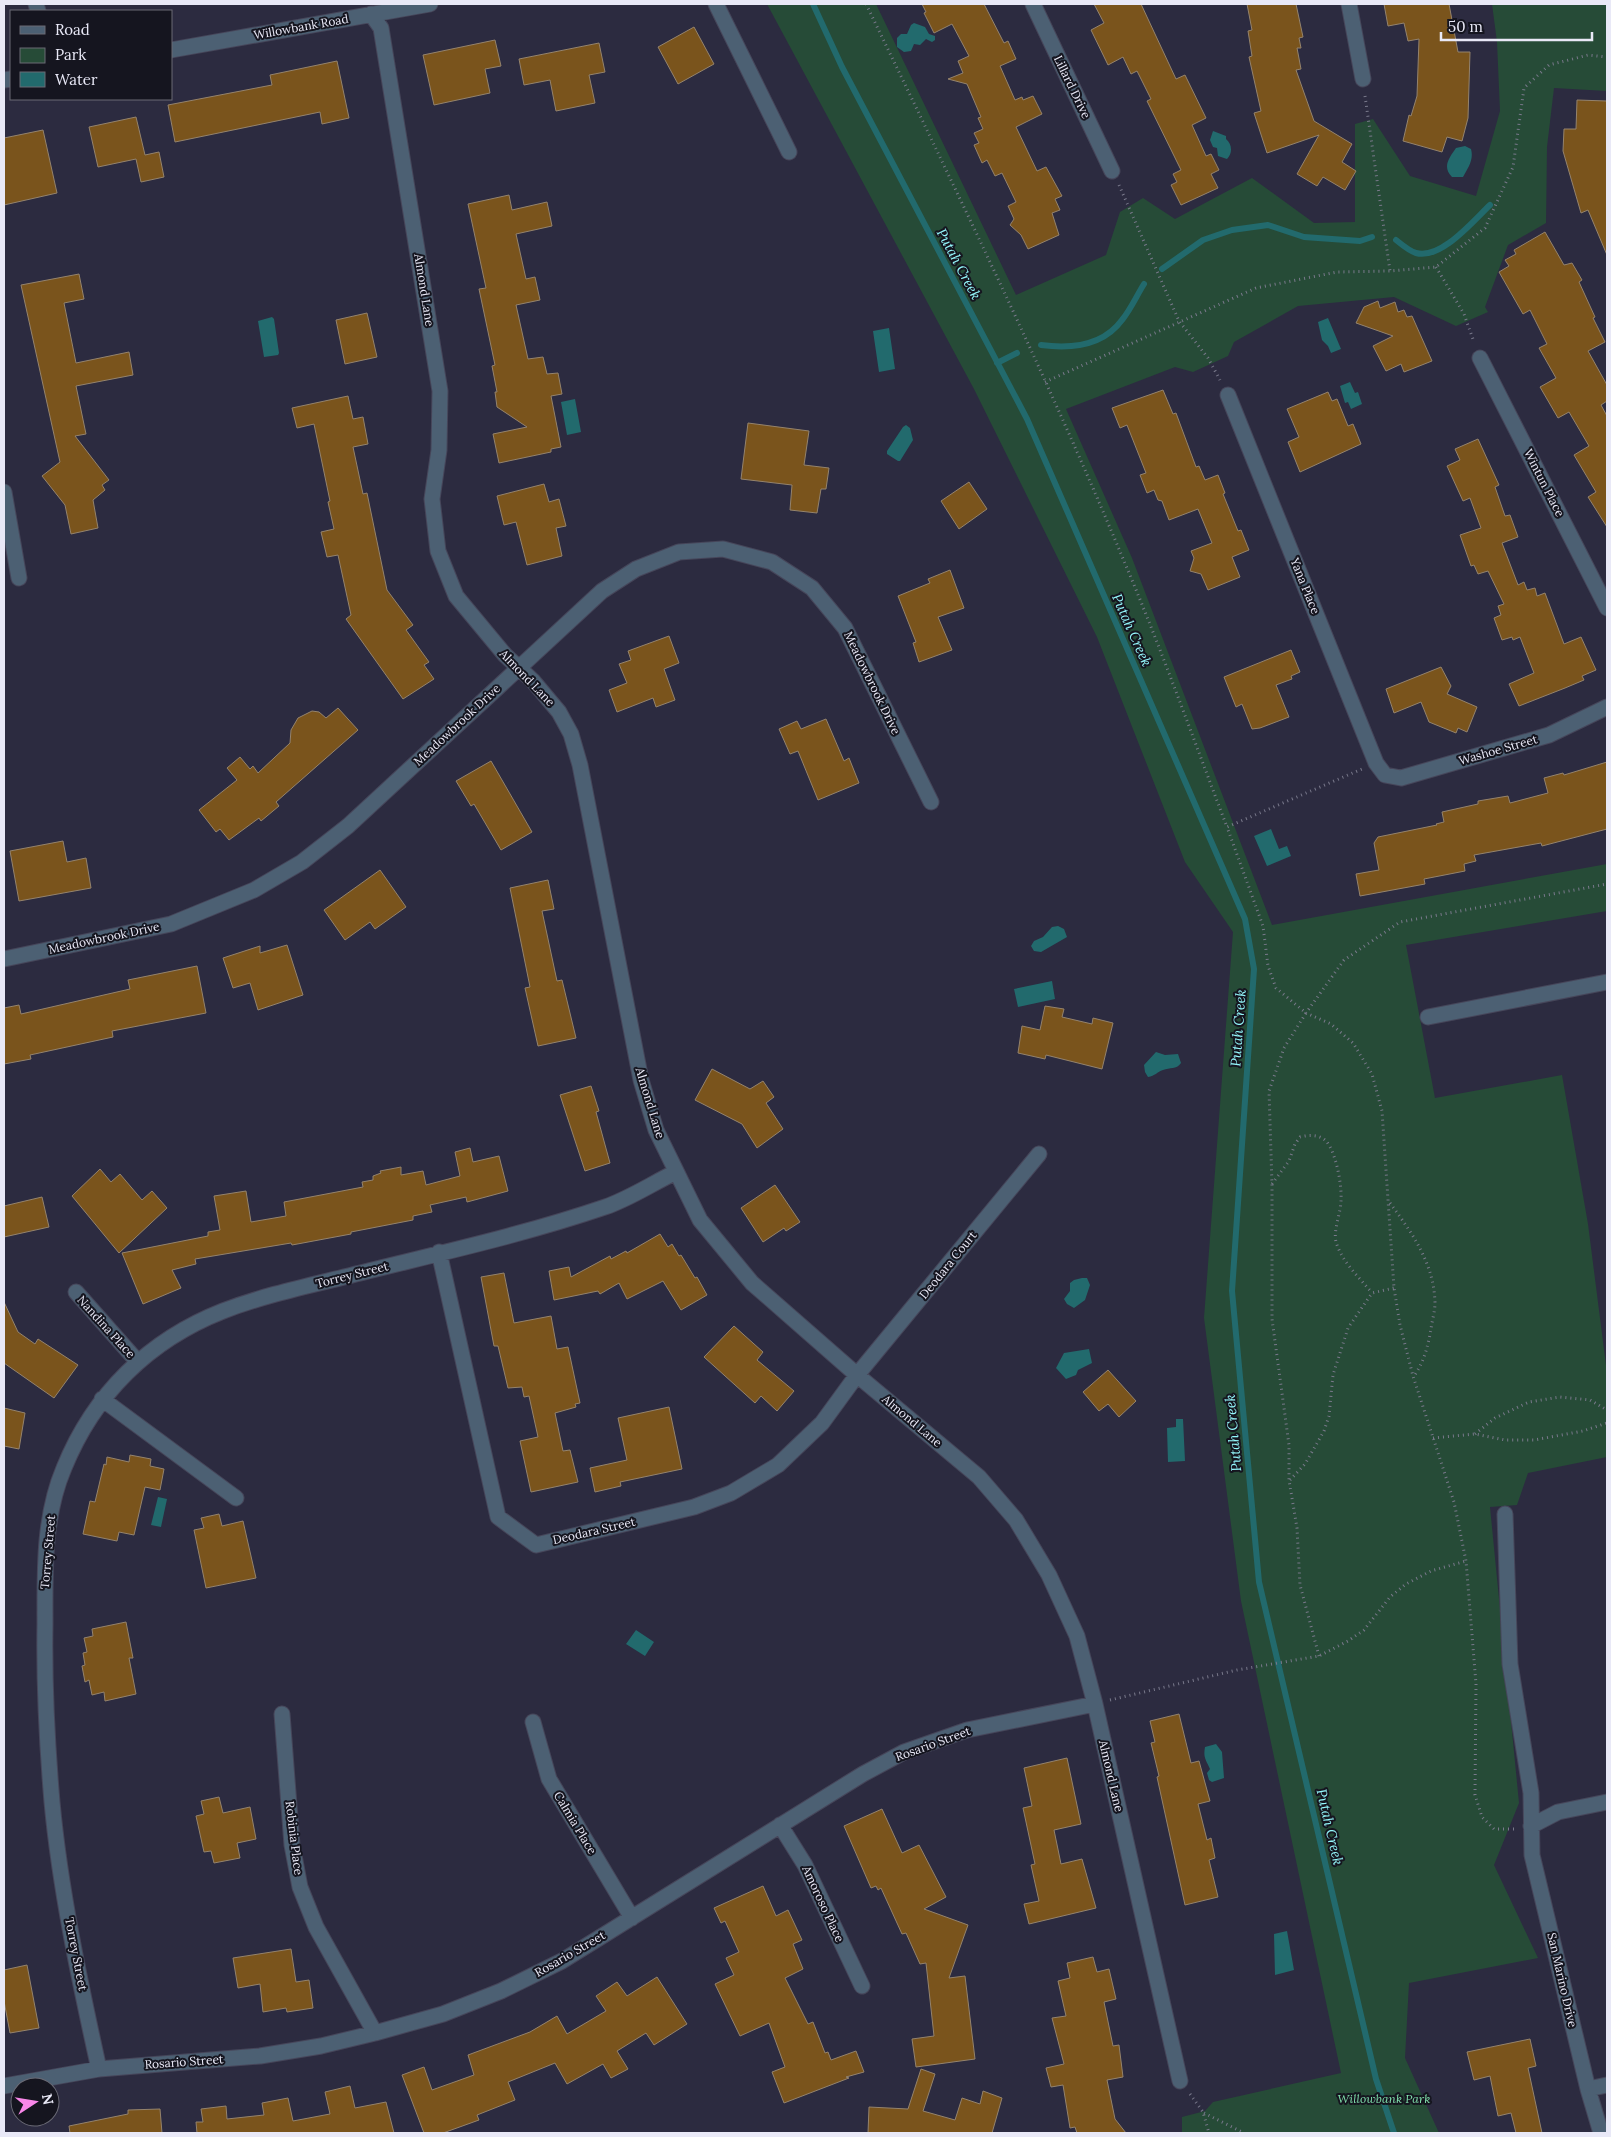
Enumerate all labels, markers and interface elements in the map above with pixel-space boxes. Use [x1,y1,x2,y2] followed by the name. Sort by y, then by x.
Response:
[10,10,172,100] legend
[1441,10,1592,42] scale bar
[252,11,350,42] street label: Willowbank Road
[1448,17,1483,36] text: 50 m
[55,20,90,39] text: Road
[55,45,86,64] text: Park
[1051,53,1094,121] street label: Lillard Drive
[55,70,98,89] text: Water
[933,226,985,302] water label: Putah Creek
[411,252,438,328] street label: Almond Lane
[1521,446,1568,520] street label: Wintun Place
[1287,555,1324,617] street label: Yana Place
[1108,591,1156,669] water label: Putah Creek
[841,629,904,737] street label: Meadowbrook Drive
[496,645,559,710] street label: Almond Lane
[410,680,503,769] street label: Meadowbrook Drive
[1457,731,1539,768] street label: Washoe Street
[47,918,161,957] street label: Meadowbrook Drive
[1226,989,1250,1067] water label: Putah Creek
[632,1065,669,1141] street label: Almond Lane
[916,1228,980,1302] street label: Deodara Court
[314,1258,390,1291] street label: Torrey Street
[74,1292,139,1361] street label: Nandina Place
[879,1391,946,1450] street label: Almond Lane
[1221,1394,1245,1472] water label: Putah Creek
[37,1514,58,1590] street label: Torrey Street
[551,1514,637,1547] street label: Deodara Street
[893,1723,973,1764] street label: Rosario Street
[1096,1738,1127,1814] street label: Almond Lane
[1313,1787,1347,1867] water label: Putah Creek
[551,1789,600,1857] street label: Calmia Place
[283,1800,307,1876] street label: Robinia Place
[799,1862,848,1945] street label: Amoroso Place
[62,1916,91,1992] street label: Torrey Street
[532,1927,608,1980] street label: Rosario Street
[1544,1931,1581,2029] street label: San Marino Drive
[144,2051,224,2072] street label: Rosario Street
[10,2077,60,2127] north arrow
[1337,2091,1431,2106] park label: Willowbank Park
[38,2092,58,2107] text: N

